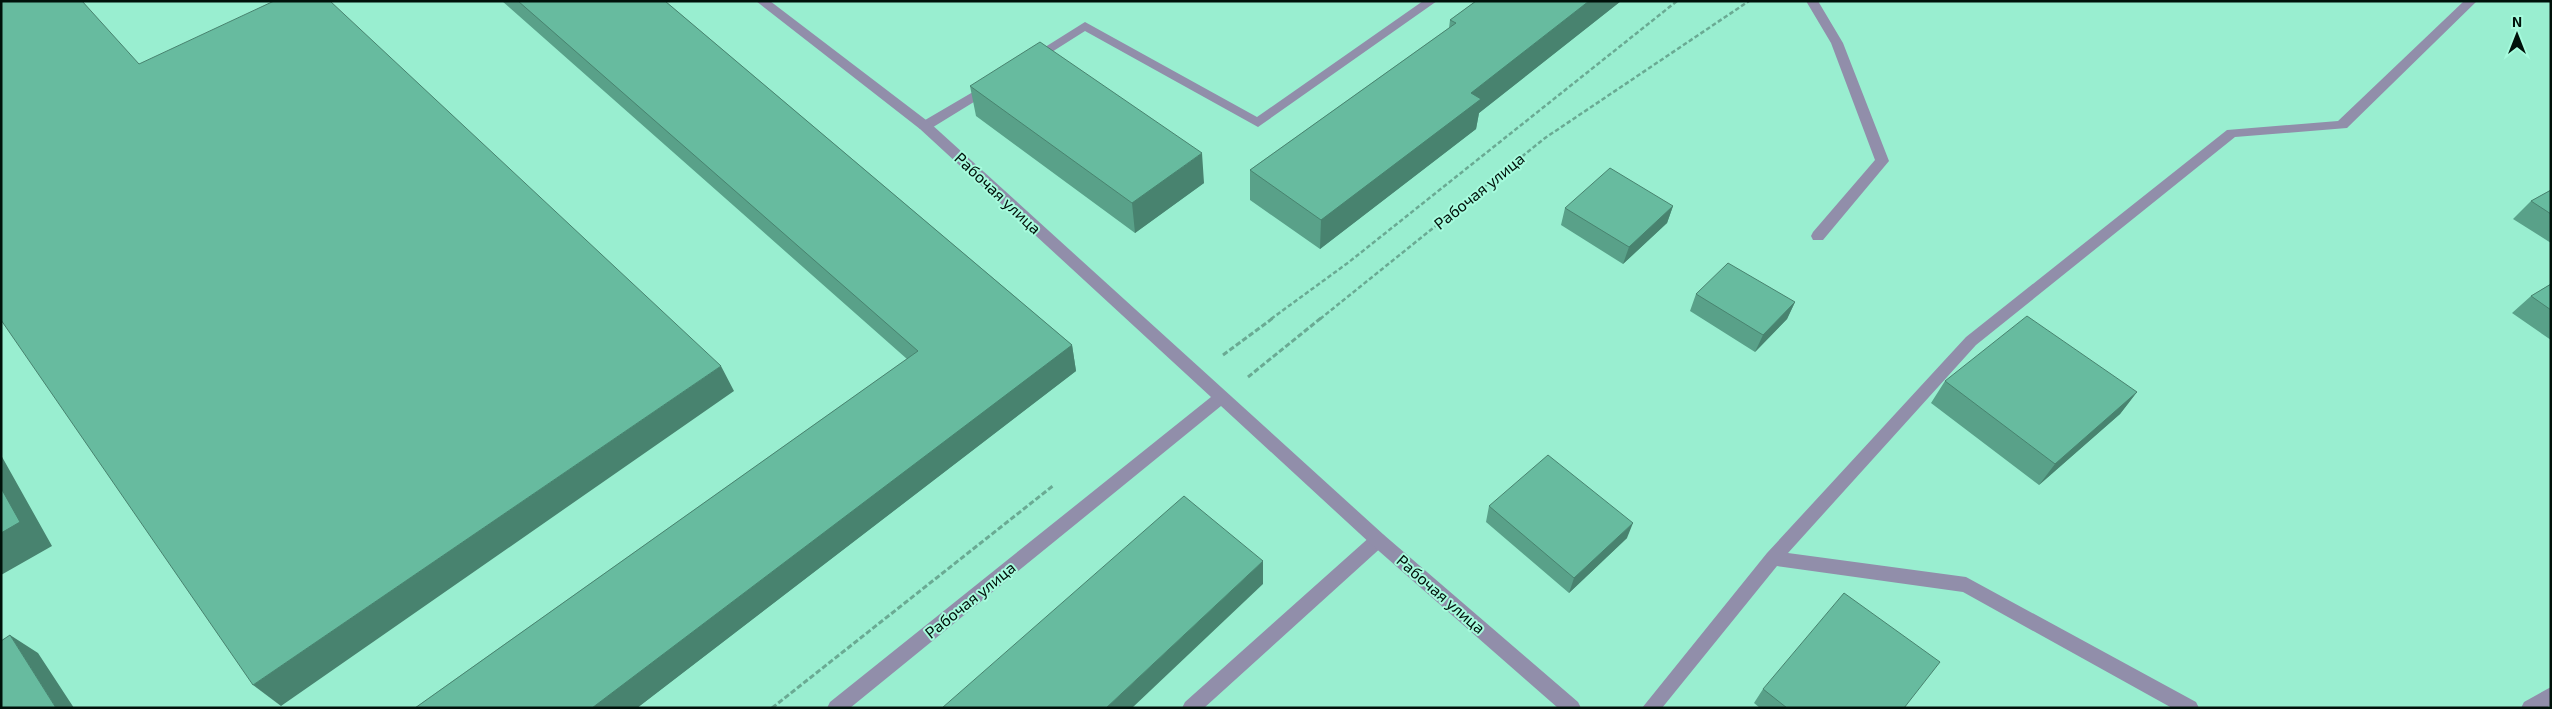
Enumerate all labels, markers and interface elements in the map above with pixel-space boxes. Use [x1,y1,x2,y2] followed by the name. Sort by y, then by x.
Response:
[2492,10,2542,60] north arrow
[2512,13,2522,30] text: N
[951,148,1045,238] street label: Рабочая улица
[1430,148,1528,234] street label: Рабочая улица
[1393,550,1489,638] street label: Рабочая улица
[921,557,1019,643] street label: Рабочая улица

